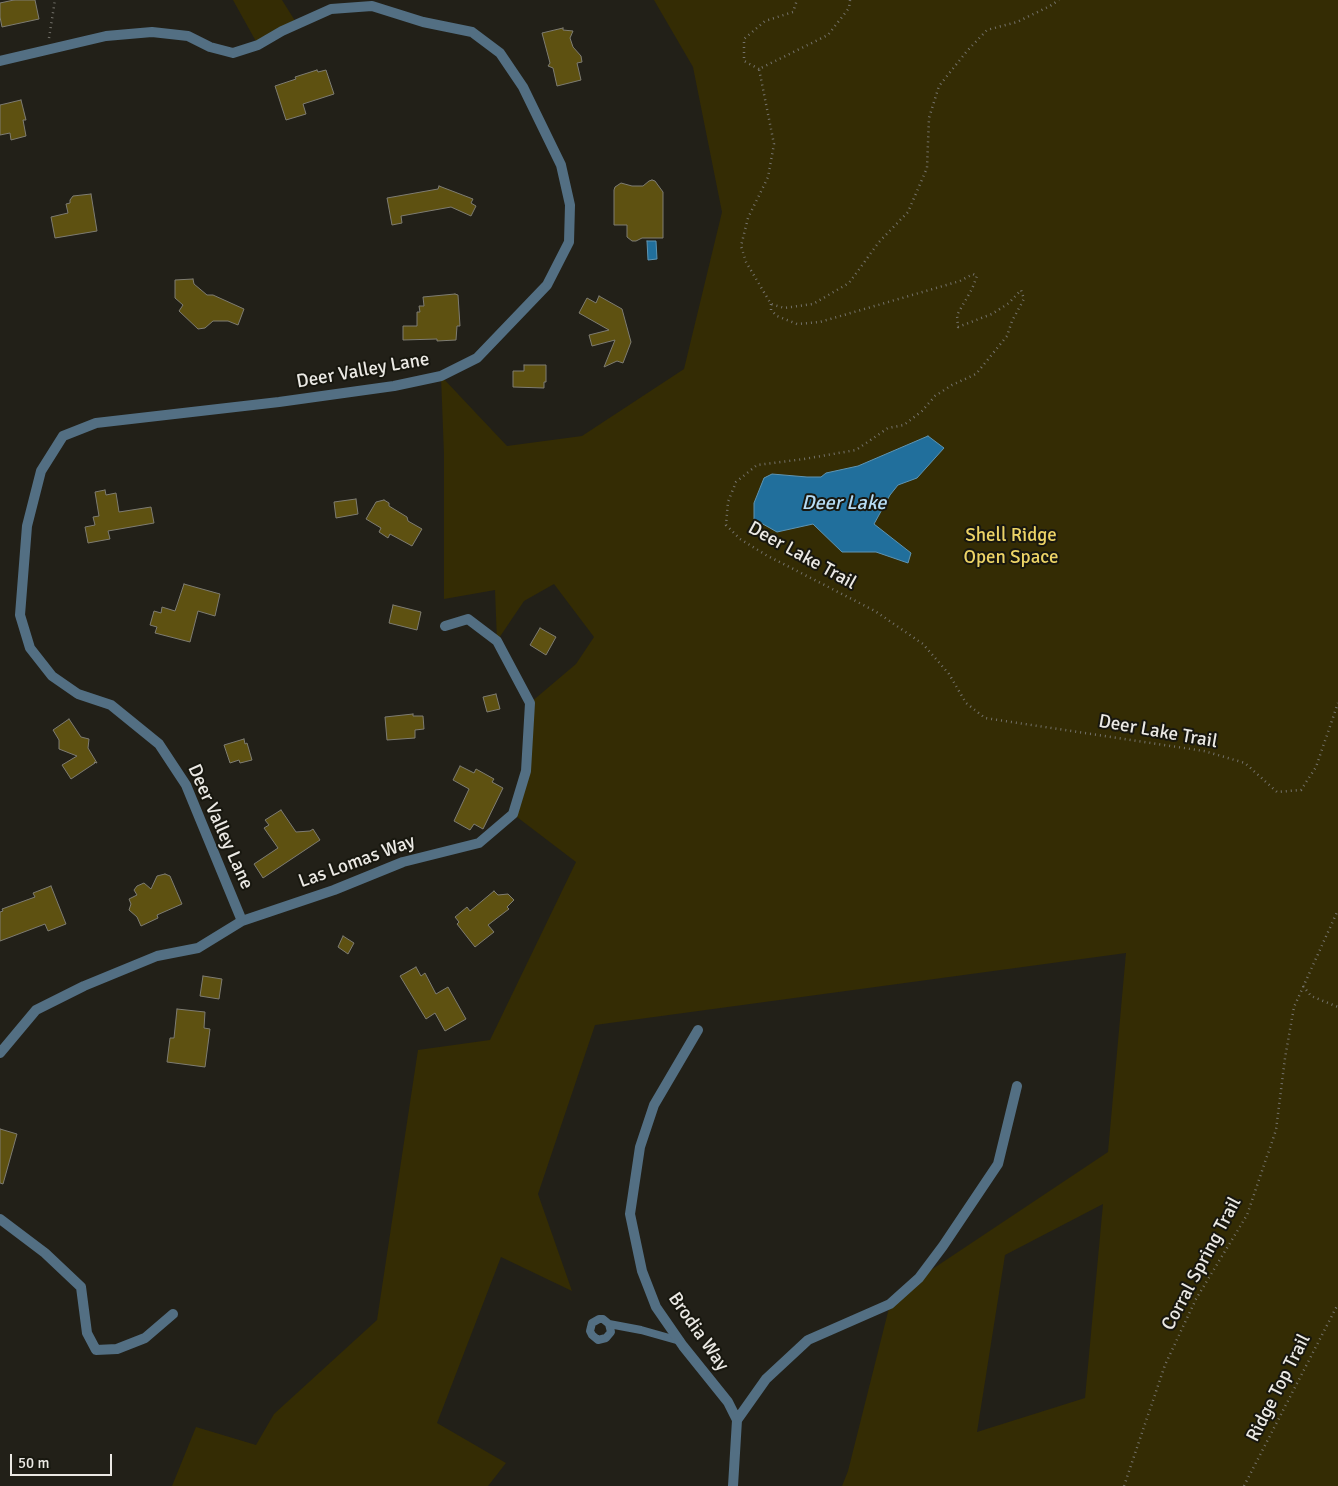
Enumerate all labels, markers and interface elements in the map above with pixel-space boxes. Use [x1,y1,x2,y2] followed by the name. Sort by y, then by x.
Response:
[295,348,431,394] street label: Deer Valley Lane
[802,492,886,516] water label: Deer Lake
[744,517,860,595] street label: Deer Lake Trail
[963,525,1059,569] park label: Shell Ridge Open Space
[1097,710,1219,754] street label: Deer Lake Trail
[182,761,258,893] street label: Deer Valley Lane
[296,830,418,894] street label: Las Lomas Way
[1157,1193,1247,1335] street label: Corral Spring Trail
[663,1288,733,1376] street label: Brodia Way
[1242,1330,1316,1446] street label: Ridge Top Trail
[12,1444,115,1476] scale bar
[18,1454,49,1472] text: 50 m

